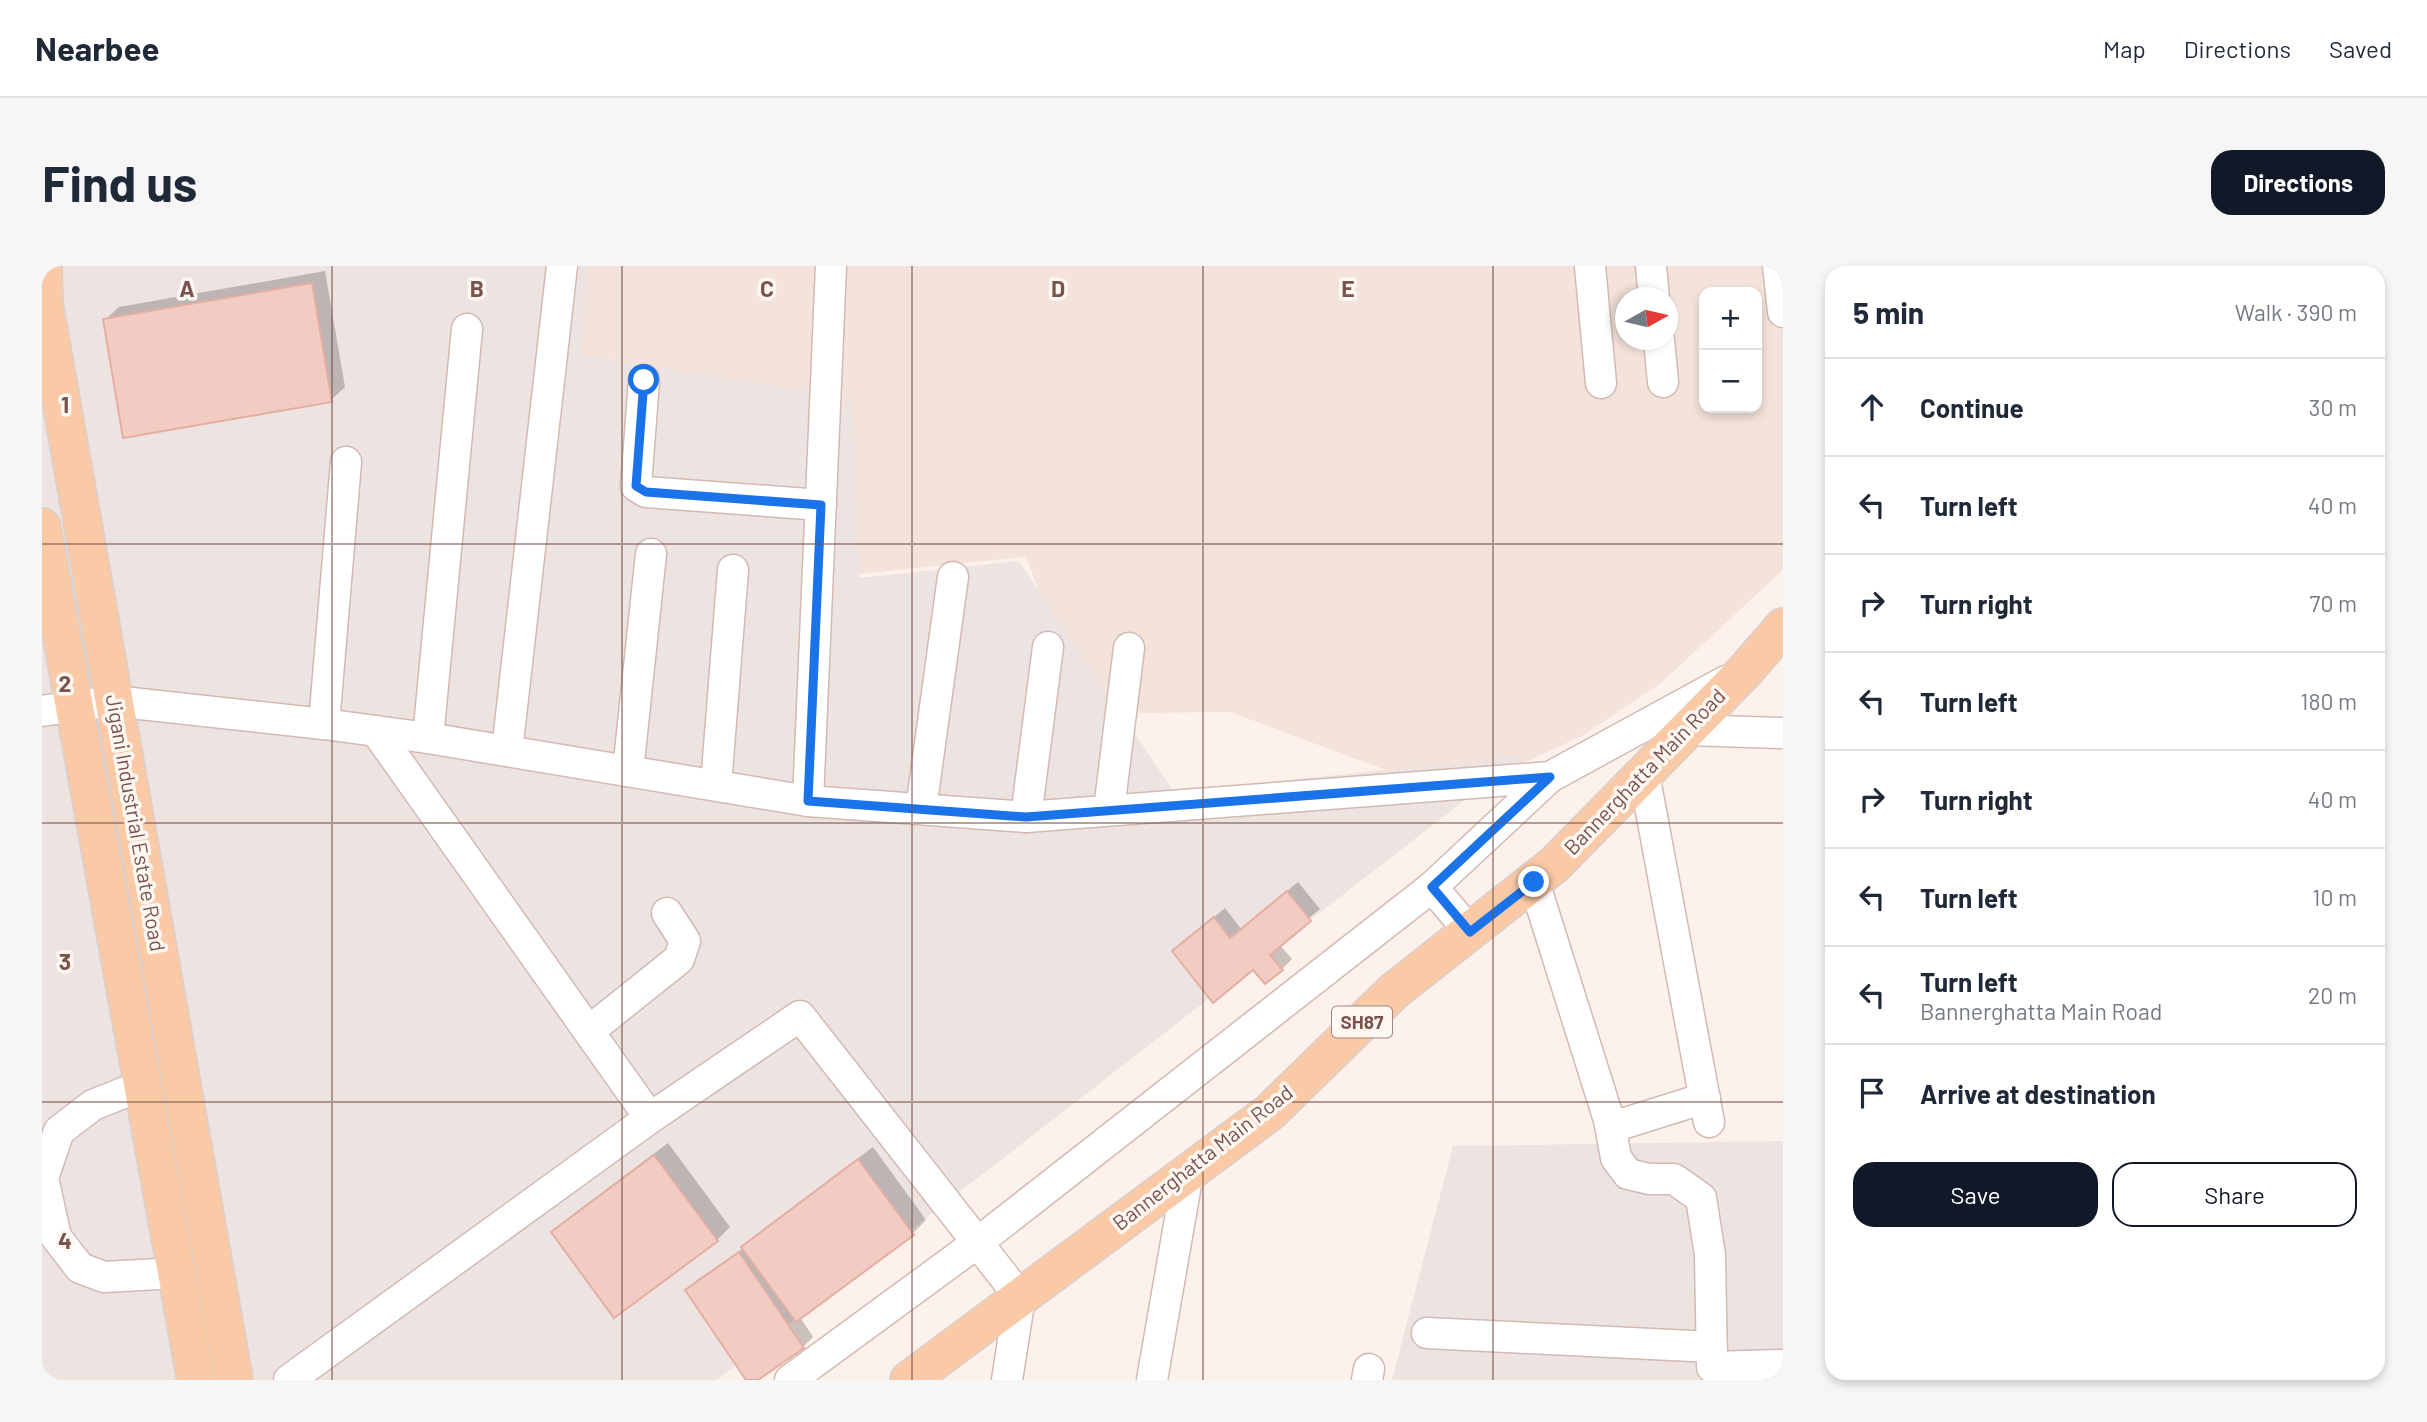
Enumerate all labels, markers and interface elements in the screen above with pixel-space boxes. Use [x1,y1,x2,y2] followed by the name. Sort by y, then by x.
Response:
[35,28,159,68] text: Nearbee
[2103,34,2146,63] text: Map
[2184,34,2291,63] text: Directions
[2329,34,2392,63] text: Saved
[2211,150,2385,215] button: Directions
[42,153,197,212] text: Find us
[179,274,195,302] text: A
[470,274,484,302] text: B
[760,274,774,302] text: C
[1051,274,1065,302] text: D
[1341,274,1355,302] text: E
[1615,287,1678,350] north arrow
[1699,287,1762,413] map controls
[1699,287,1762,350] button: +
[1853,294,1924,330] text: 5 min
[2235,298,2357,326] text: Walk · 390 m
[1699,350,1762,413] button: −
[628,364,659,395] route start
[1853,388,1891,426] icon: ahead
[61,390,69,418] text: 1
[1920,392,2024,423] text: Continue
[2309,393,2357,421] text: 30 m
[1853,486,1891,524] icon: left
[1920,490,2018,521] text: Turn left
[2308,491,2357,519] text: 40 m
[1853,584,1891,622] icon: right
[1920,588,2033,619] text: Turn right
[2310,589,2357,617] text: 70 m
[59,669,71,697] text: 2
[1853,682,1891,720] icon: left
[1558,683,1730,859] street label: Bannerghatta Main Road
[1920,686,2018,717] text: Turn left
[2300,687,2357,715] text: 180 m
[102,692,171,953] street label: Jigani Industrial Estate Road
[1853,780,1891,818] icon: right
[1920,784,2033,815] text: Turn right
[2308,785,2357,813] text: 40 m
[1518,866,1549,897] route end
[1853,878,1891,916] icon: left
[1920,882,2018,913] text: Turn left
[2312,883,2357,911] text: 10 m
[59,947,71,975] text: 3
[1920,966,2018,997] text: Turn left
[1853,976,1891,1014] icon: left
[2308,981,2357,1009] text: 20 m
[1920,997,2162,1025] text: Bannerghatta Main Road
[1332,1006,1392,1038] road number: SH87
[1853,1074,1891,1112] icon: arrive
[1920,1078,2156,1109] text: Arrive at destination
[1107,1079,1297,1235] street label: Bannerghatta Main Road
[1853,1162,2098,1227] button: Save
[2112,1162,2357,1227] button: Share
[58,1226,72,1254] text: 4

